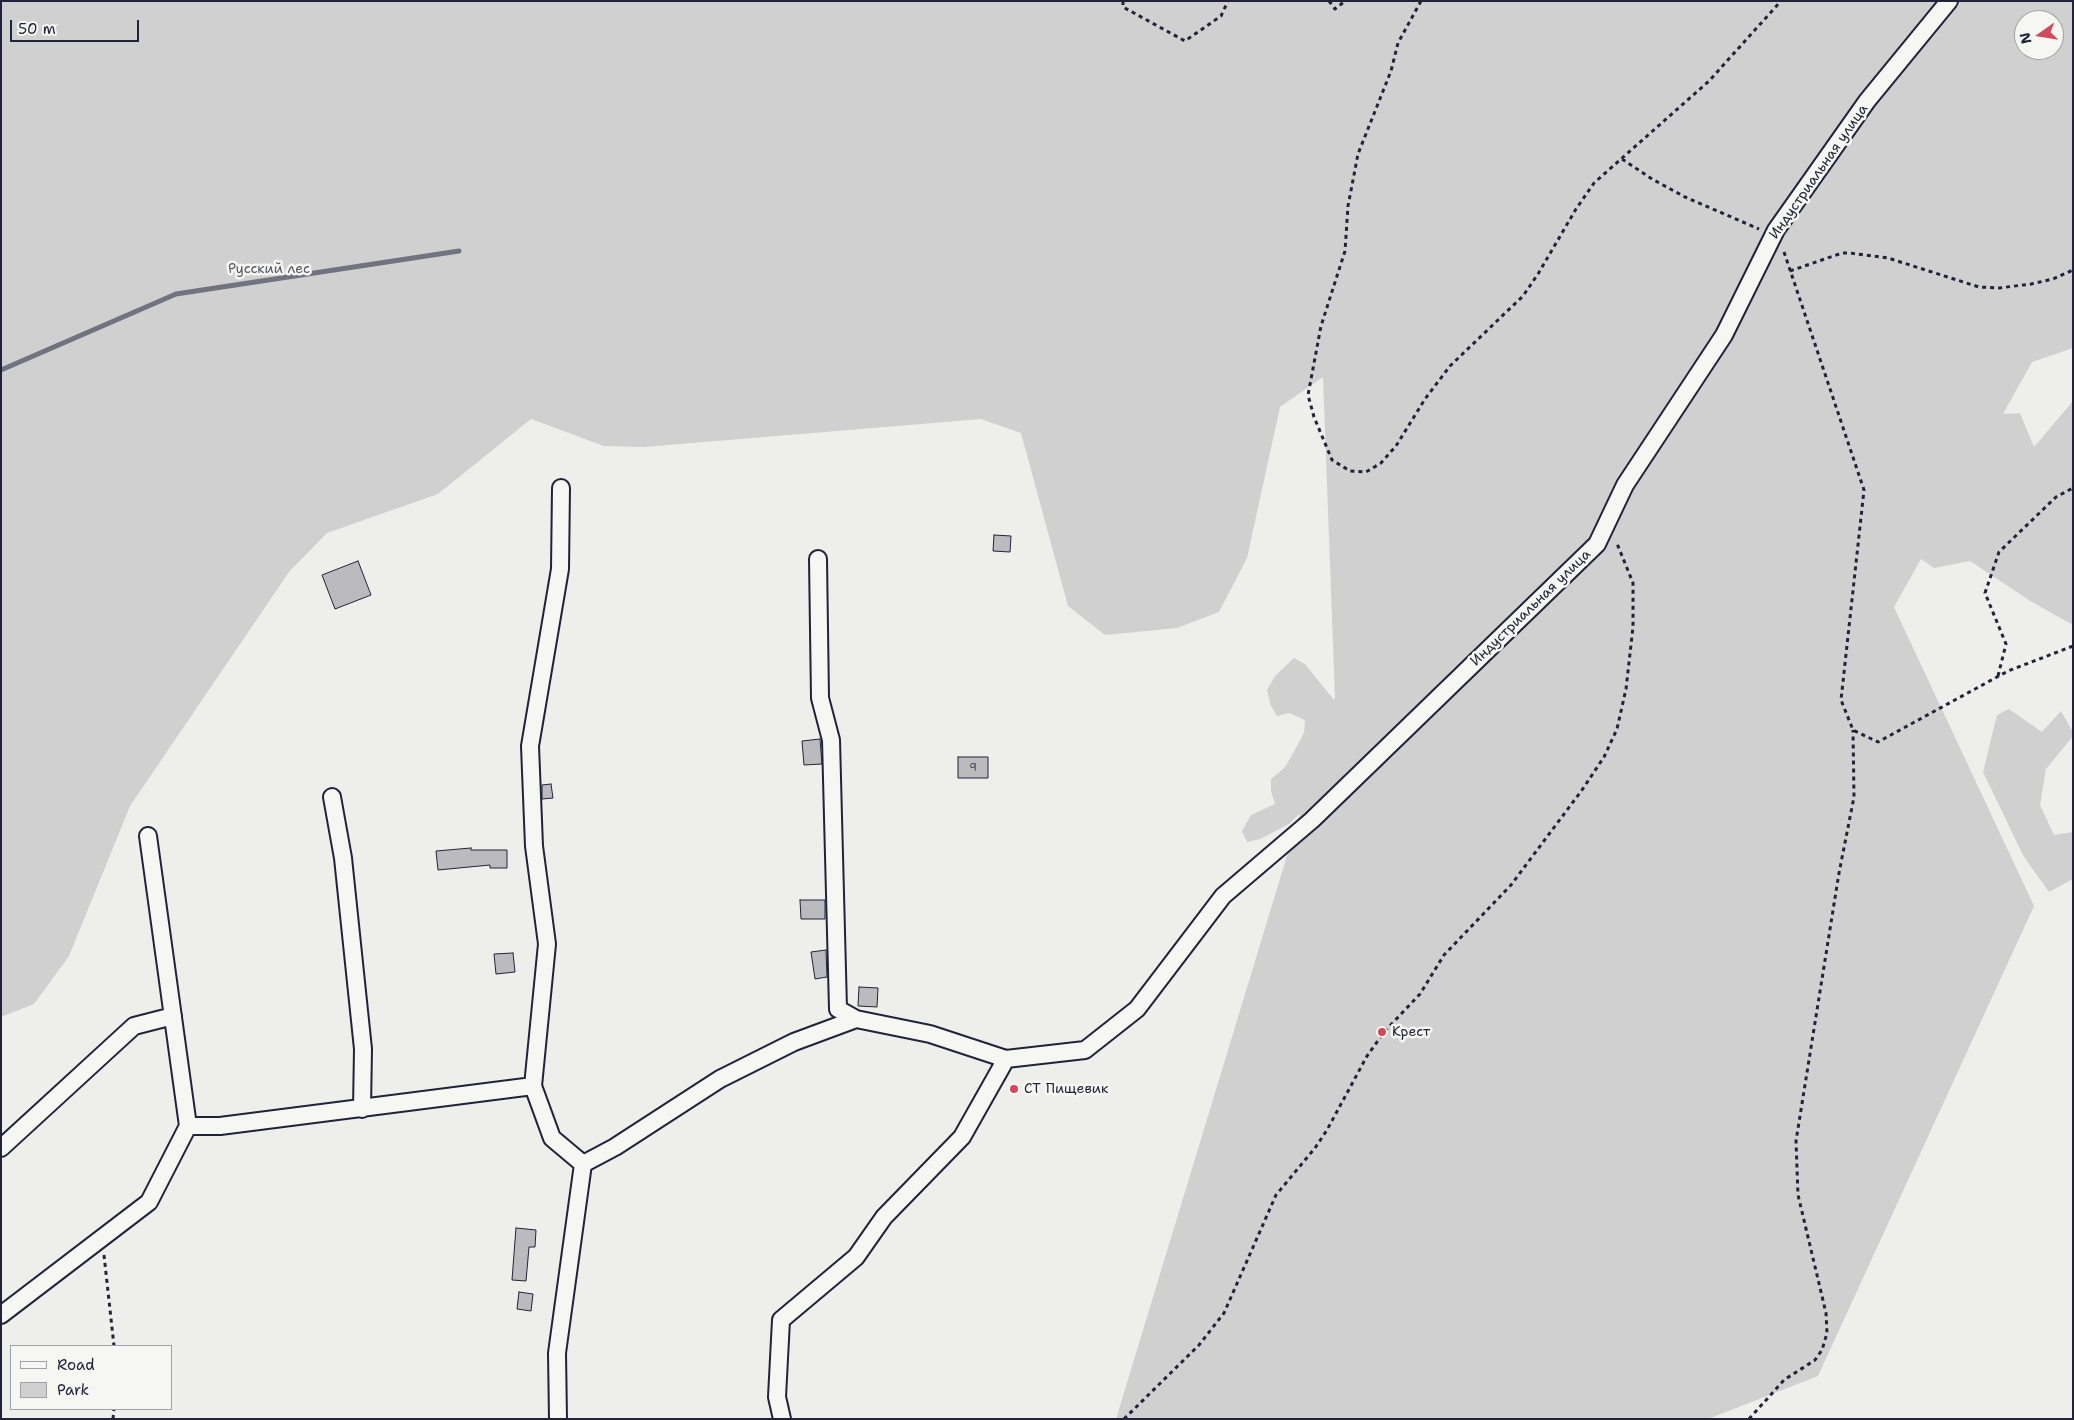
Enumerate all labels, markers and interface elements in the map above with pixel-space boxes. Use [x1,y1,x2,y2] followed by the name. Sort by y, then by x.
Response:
[12,10,141,42] scale bar
[2014,10,2064,60] north arrow
[18,19,56,39] text: 50 m
[2015,31,2035,46] text: N
[1766,101,1872,243] street label: Индустриальная улица
[228,261,310,277] park label: Русский лес
[1467,546,1595,670] street label: Индустриальная улица
[969,761,977,775] house number: 9
[1392,1024,1430,1040] place label: Крест
[1376,1026,1388,1038] marker: Крест
[1024,1081,1108,1097] place label: СТ Пищевик
[1008,1083,1020,1095] marker: СТ Пищевик
[10,1345,172,1410] legend
[57,1355,95,1375] text: Road
[57,1380,89,1400] text: Park

